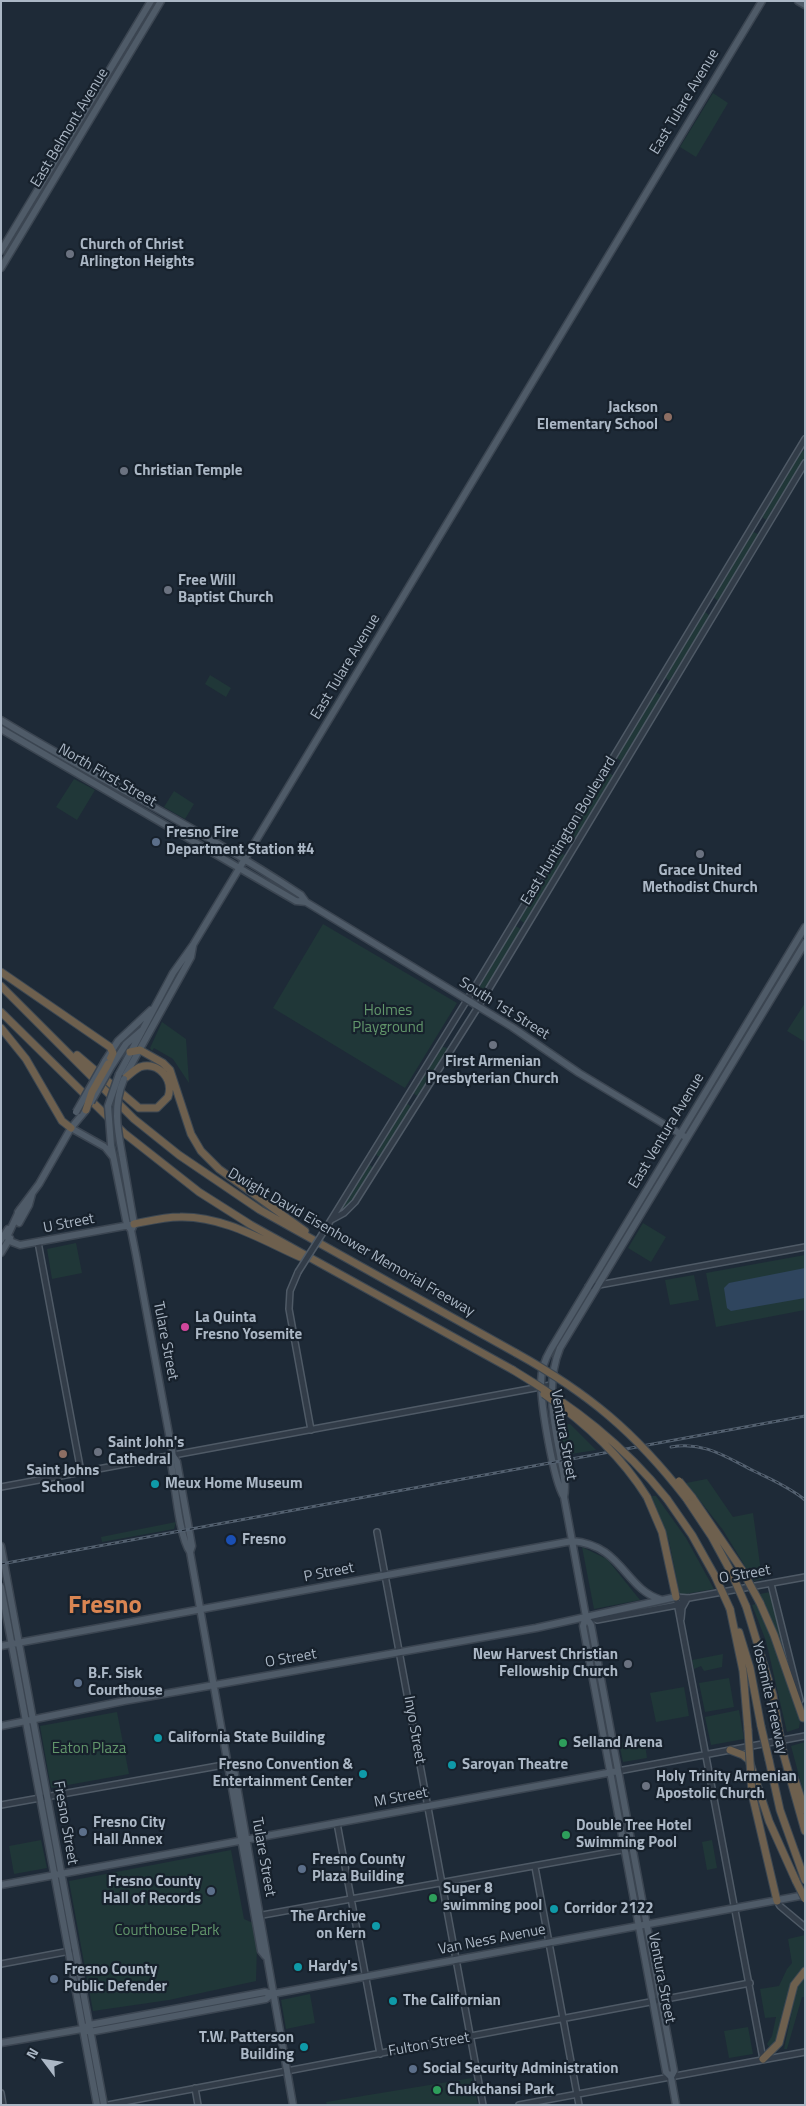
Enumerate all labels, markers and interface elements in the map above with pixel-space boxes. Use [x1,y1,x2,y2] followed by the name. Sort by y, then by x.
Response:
[646,46,724,158] street label: East Tulare Avenue
[27,65,113,191] street label: East Belmont Avenue
[80,236,194,271] place label: Church of Christ Arlington Heights
[64,248,76,260] marker: Church of Christ Arlington Heights
[537,399,658,434] place label: Jackson Elementary School
[662,411,674,423] marker: Jackson Elementary School
[134,462,243,480] place label: Christian Temple
[118,465,130,477] marker: Christian Temple
[178,572,273,607] place label: Free Will Baptist Church
[162,584,174,596] marker: Free Will Baptist Church
[307,611,385,723] street label: East Tulare Avenue
[55,741,159,811] street label: North First Street
[518,754,620,908] street label: East Huntington Boulevard
[166,824,314,859] place label: Fresno Fire Department Station #4
[150,836,162,848] marker: Fresno Fire Department Station #4
[694,848,706,860] marker: Grace United Methodist Church
[642,862,758,897] place label: Grace United Methodist Church
[455,974,553,1044] street label: South 1st Street
[352,1002,424,1037] park label: Holmes Playground
[487,1039,499,1051] marker: First Armenian Presbyterian Church
[427,1053,559,1088] place label: First Armenian Presbyterian Church
[625,1070,709,1192] street label: East Ventura Avenue
[224,1165,478,1321] street label: Dwight David Eisenhower Memorial Freeway
[42,1210,96,1238] street label: U Street
[149,1300,181,1382] street label: Tulare Street
[195,1309,302,1344] place label: La Quinta Fresno Yosemite
[179,1321,191,1333] marker: La Quinta Fresno Yosemite
[546,1388,580,1482] street label: Ventura Street
[108,1434,184,1469] place label: Saint John's Cathedral
[92,1446,104,1458] marker: Saint John's Cathedral
[57,1448,69,1460] marker: Saint Johns School
[27,1462,99,1497] place label: Saint Johns School
[165,1475,302,1493] place label: Meux Home Museum
[149,1478,161,1490] marker: Meux Home Museum
[242,1531,286,1549] place label: Fresno
[224,1533,238,1547] marker: Fresno
[302,1559,356,1587] street label: P Street
[718,1562,772,1588] street label: O Street
[68,1592,142,1622] district label: Fresno
[747,1640,791,1756] street label: Yosemite Freeway
[264,1646,318,1672] street label: O Street
[473,1646,618,1681] place label: New Harvest Christian Fellowship Church
[622,1658,634,1670] marker: New Harvest Christian Fellowship Church
[88,1665,163,1700] place label: B.F. Sisk Courthouse
[72,1677,84,1689] marker: B.F. Sisk Courthouse
[399,1695,429,1765] street label: Inyo Street
[168,1729,325,1747] place label: California State Building
[152,1732,164,1744] marker: California State Building
[573,1734,663,1752] place label: Selland Arena
[557,1737,569,1749] marker: Selland Arena
[52,1740,126,1758] park label: Eaton Plaza
[212,1756,353,1791] place label: Fresno Convention & Entertainment Center
[462,1756,568,1774] place label: Saroyan Theatre
[446,1759,458,1771] marker: Saroyan Theatre
[357,1768,369,1780] marker: Fresno Convention & Entertainment Center
[656,1768,797,1803] place label: Holy Trinity Armenian Apostolic Church
[49,1780,81,1866] street label: Fresno Street
[640,1780,652,1792] marker: Holy Trinity Armenian Apostolic Church
[372,1784,430,1812] street label: M Street
[93,1814,166,1849] place label: Fresno City Hall Annex
[247,1816,279,1898] street label: Tulare Street
[576,1817,691,1852] place label: Double Tree Hotel Swimming Pool
[77,1826,89,1838] marker: Fresno City Hall Annex
[560,1829,572,1841] marker: Double Tree Hotel Swimming Pool
[312,1851,405,1886] place label: Fresno County Plaza Building
[296,1863,308,1875] marker: Fresno County Plaza Building
[103,1873,201,1908] place label: Fresno County Hall of Records
[443,1880,542,1915] place label: Super 8 swimming pool
[205,1885,217,1897] marker: Fresno County Hall of Records
[427,1892,439,1904] marker: Super 8 swimming pool
[564,1900,654,1918] place label: Corridor 2122
[548,1903,560,1915] marker: Corridor 2122
[290,1908,366,1943] place label: The Archive on Kern
[370,1920,382,1932] marker: The Archive on Kern
[437,1921,547,1959] street label: Van Ness Avenue
[115,1922,219,1940] park label: Courthouse Park
[643,1931,679,2025] street label: Ventura Street
[308,1958,358,1976] place label: Hardy's
[64,1961,167,1996] place label: Fresno County Public Defender
[292,1961,304,1973] marker: Hardy's
[48,1973,60,1985] marker: Fresno County Public Defender
[403,1992,501,2010] place label: The Californian
[387,1995,399,2007] marker: The Californian
[199,2029,294,2064] place label: T.W. Patterson Building
[387,2029,471,2061] street label: Fulton Street
[20,2036,70,2086] north arrow
[298,2041,310,2053] marker: T.W. Patterson Building
[20,2043,43,2063] text: N
[423,2060,618,2078] place label: Social Security Administration
[407,2063,419,2075] marker: Social Security Administration
[447,2081,554,2099] place label: Chukchansi Park
[431,2084,443,2096] marker: Chukchansi Park

